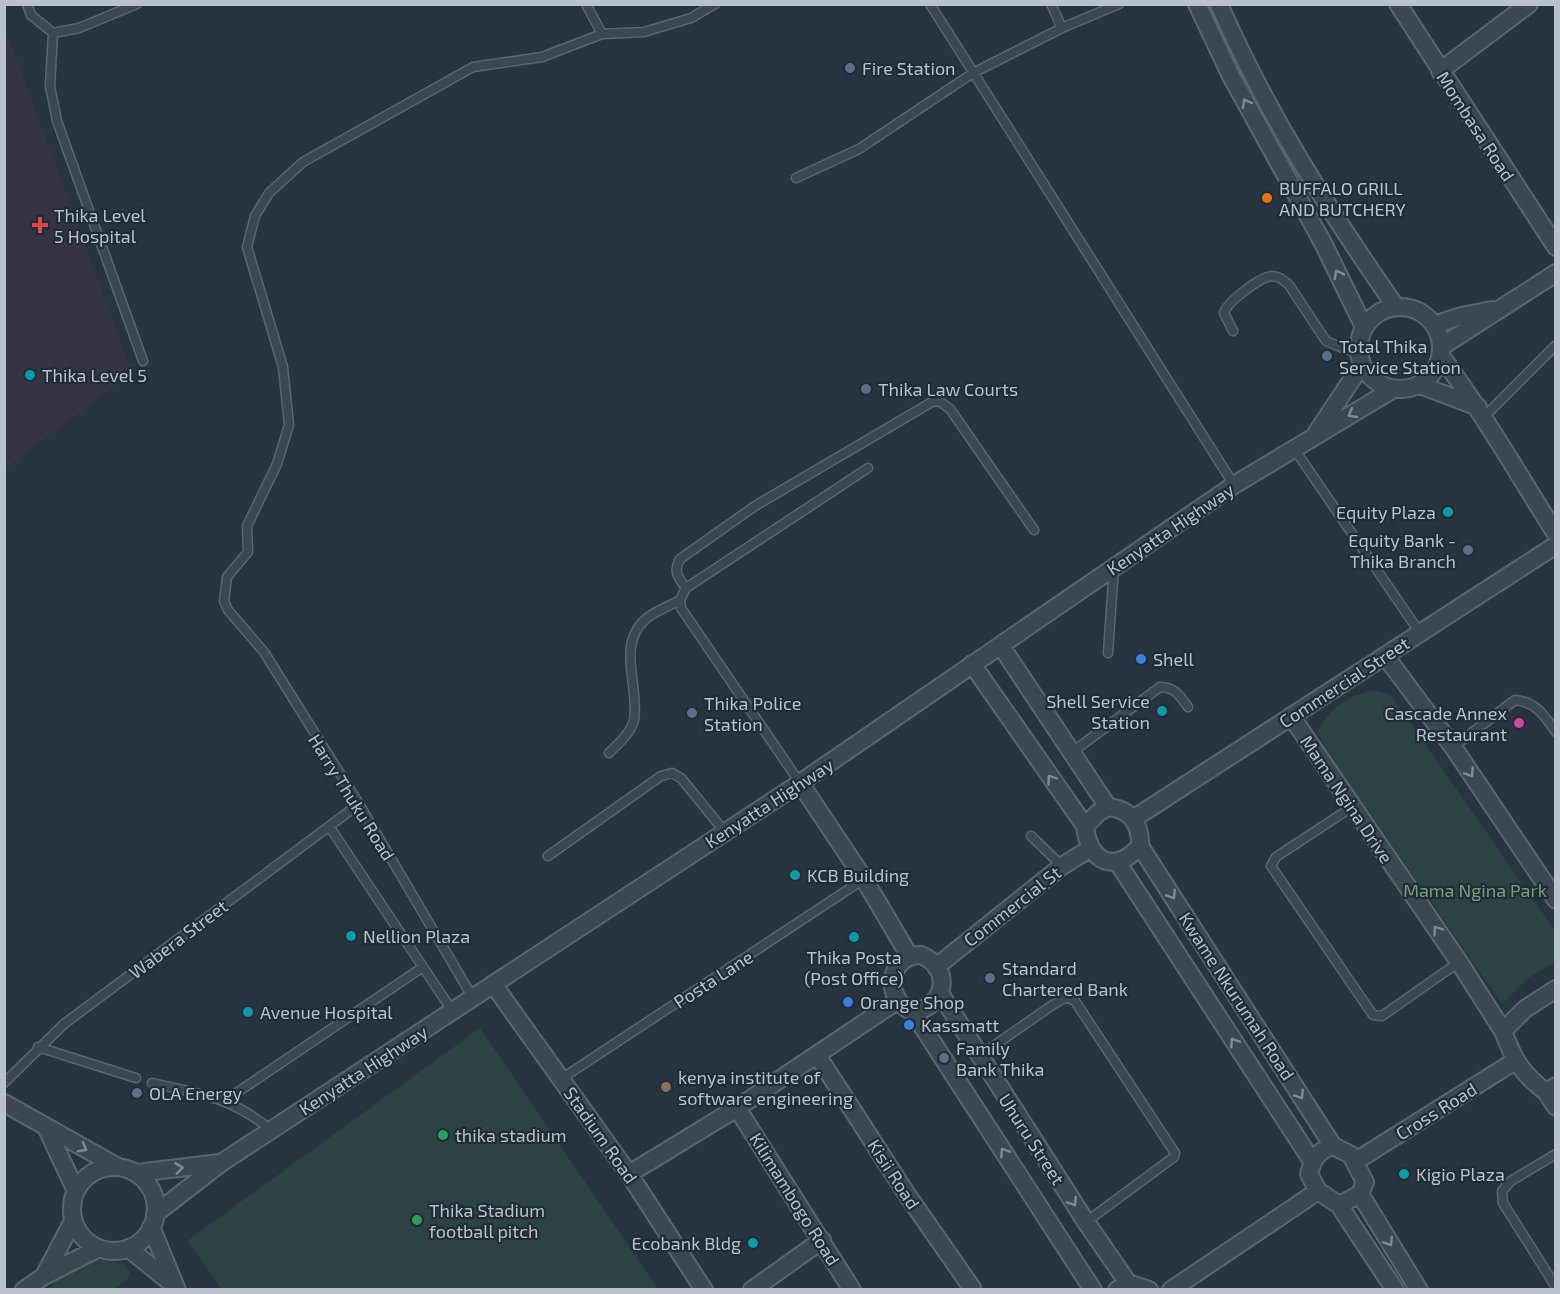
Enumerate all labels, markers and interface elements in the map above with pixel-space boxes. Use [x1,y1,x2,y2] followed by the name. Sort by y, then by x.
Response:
[862,57,956,79] place label: Fire Station
[843,61,857,75] marker: Fire Station
[1432,67,1520,185] street label: Mombasa Road
[1242,98,1253,109] one-way arrow
[1279,177,1407,220] place label: BUFFALO GRILL AND BUTCHERY
[1260,191,1274,205] marker: BUFFALO GRILL AND BUTCHERY
[54,204,146,247] place label: Thika Level 5 Hospital
[31,216,49,234] marker: Thika Level 5 Hospital
[1334,270,1346,281] one-way arrow
[1339,335,1461,378] place label: Total Thika Service Station
[1320,349,1334,363] marker: Total Thika Service Station
[42,364,147,386] place label: Thika Level 5
[23,368,37,382] marker: Thika Level 5
[878,378,1018,400] place label: Thika Law Courts
[859,382,873,396] marker: Thika Law Courts
[1348,407,1358,418] one-way arrow
[1102,478,1238,580] street label: Kenyatta Highway
[1336,501,1436,523] place label: Equity Plaza
[1441,505,1455,519] marker: Equity Plaza
[1348,529,1456,572] place label: Equity Bank - Thika Branch
[1461,543,1475,557] marker: Equity Bank - Thika Branch
[1275,632,1413,732] street label: Commercial Street
[1153,648,1195,670] place label: Shell
[1134,652,1148,666] marker: Shell
[1046,690,1150,733] place label: Shell Service Station
[704,692,801,735] place label: Thika Police Station
[1384,702,1507,745] place label: Cascade Annex Restaurant
[1155,704,1169,718] marker: Shell Service Station
[685,706,699,720] marker: Thika Police Station
[1512,716,1526,730] marker: Cascade Annex Restaurant
[304,730,400,864] street label: Harry Thuku Road
[1296,731,1398,867] street label: Mama Ngina Drive
[701,753,838,853] street label: Kenyatta Highway
[1463,766,1474,777] one-way arrow
[1047,775,1058,786] one-way arrow
[959,861,1065,951] street label: Commercial St
[807,864,909,886] place label: KCB Building
[788,868,802,882] marker: KCB Building
[1403,879,1547,901] park label: Mama Ngina Park
[1165,888,1176,899] one-way arrow
[124,895,232,983] street label: Wabera Street
[1175,908,1299,1084] street label: Kwame Nkurumah Road
[363,925,470,947] place label: Nellion Plaza
[1433,925,1444,936] one-way arrow
[344,929,358,943] marker: Nellion Plaza
[847,930,861,944] marker: Thika Posta (Post Office)
[669,945,757,1013] street label: Posta Lane
[804,946,904,989] place label: Thika Posta (Post Office)
[1002,957,1128,1000] place label: Standard Chartered Bank
[983,971,997,985] marker: Standard Chartered Bank
[860,991,964,1013] place label: Orange Shop
[841,995,855,1009] marker: Orange Shop
[260,1001,393,1023] place label: Avenue Hospital
[241,1005,255,1019] marker: Avenue Hospital
[921,1014,999,1036] place label: Kassmatt
[902,1018,916,1032] marker: Kassmatt
[295,1020,432,1120] street label: Kenyatta Highway
[956,1037,1045,1080] place label: Family Bank Thika
[1230,1038,1241,1049] one-way arrow
[937,1051,951,1065] marker: Family Bank Thika
[678,1066,853,1109] place label: kenya institute of software engineering
[1391,1077,1481,1145] street label: Cross Road
[659,1080,673,1094] marker: kenya institute of software engineering
[149,1082,242,1104] place label: OLA Energy
[560,1082,642,1188] street label: Stadium Road
[130,1086,144,1100] marker: OLA Energy
[994,1089,1070,1189] street label: Uhuru Street
[1292,1089,1304,1099] one-way arrow
[455,1124,567,1146] place label: thika stadium
[436,1128,450,1142] marker: thika stadium
[745,1129,845,1269] street label: Kilimambogo Road
[863,1135,925,1213] street label: Kisii Road
[76,1141,87,1152] one-way arrow
[1000,1148,1011,1159] one-way arrow
[174,1162,183,1175] one-way arrow
[1416,1163,1505,1185] place label: Kigio Plaza
[1397,1167,1411,1181] marker: Kigio Plaza
[1066,1195,1077,1206] one-way arrow
[429,1199,545,1242] place label: Thika Stadium football pitch
[410,1213,424,1227] marker: Thika Stadium football pitch
[632,1232,741,1254] place label: Ecobank Bldg
[1382,1235,1393,1246] one-way arrow
[746,1236,760,1250] marker: Ecobank Bldg

